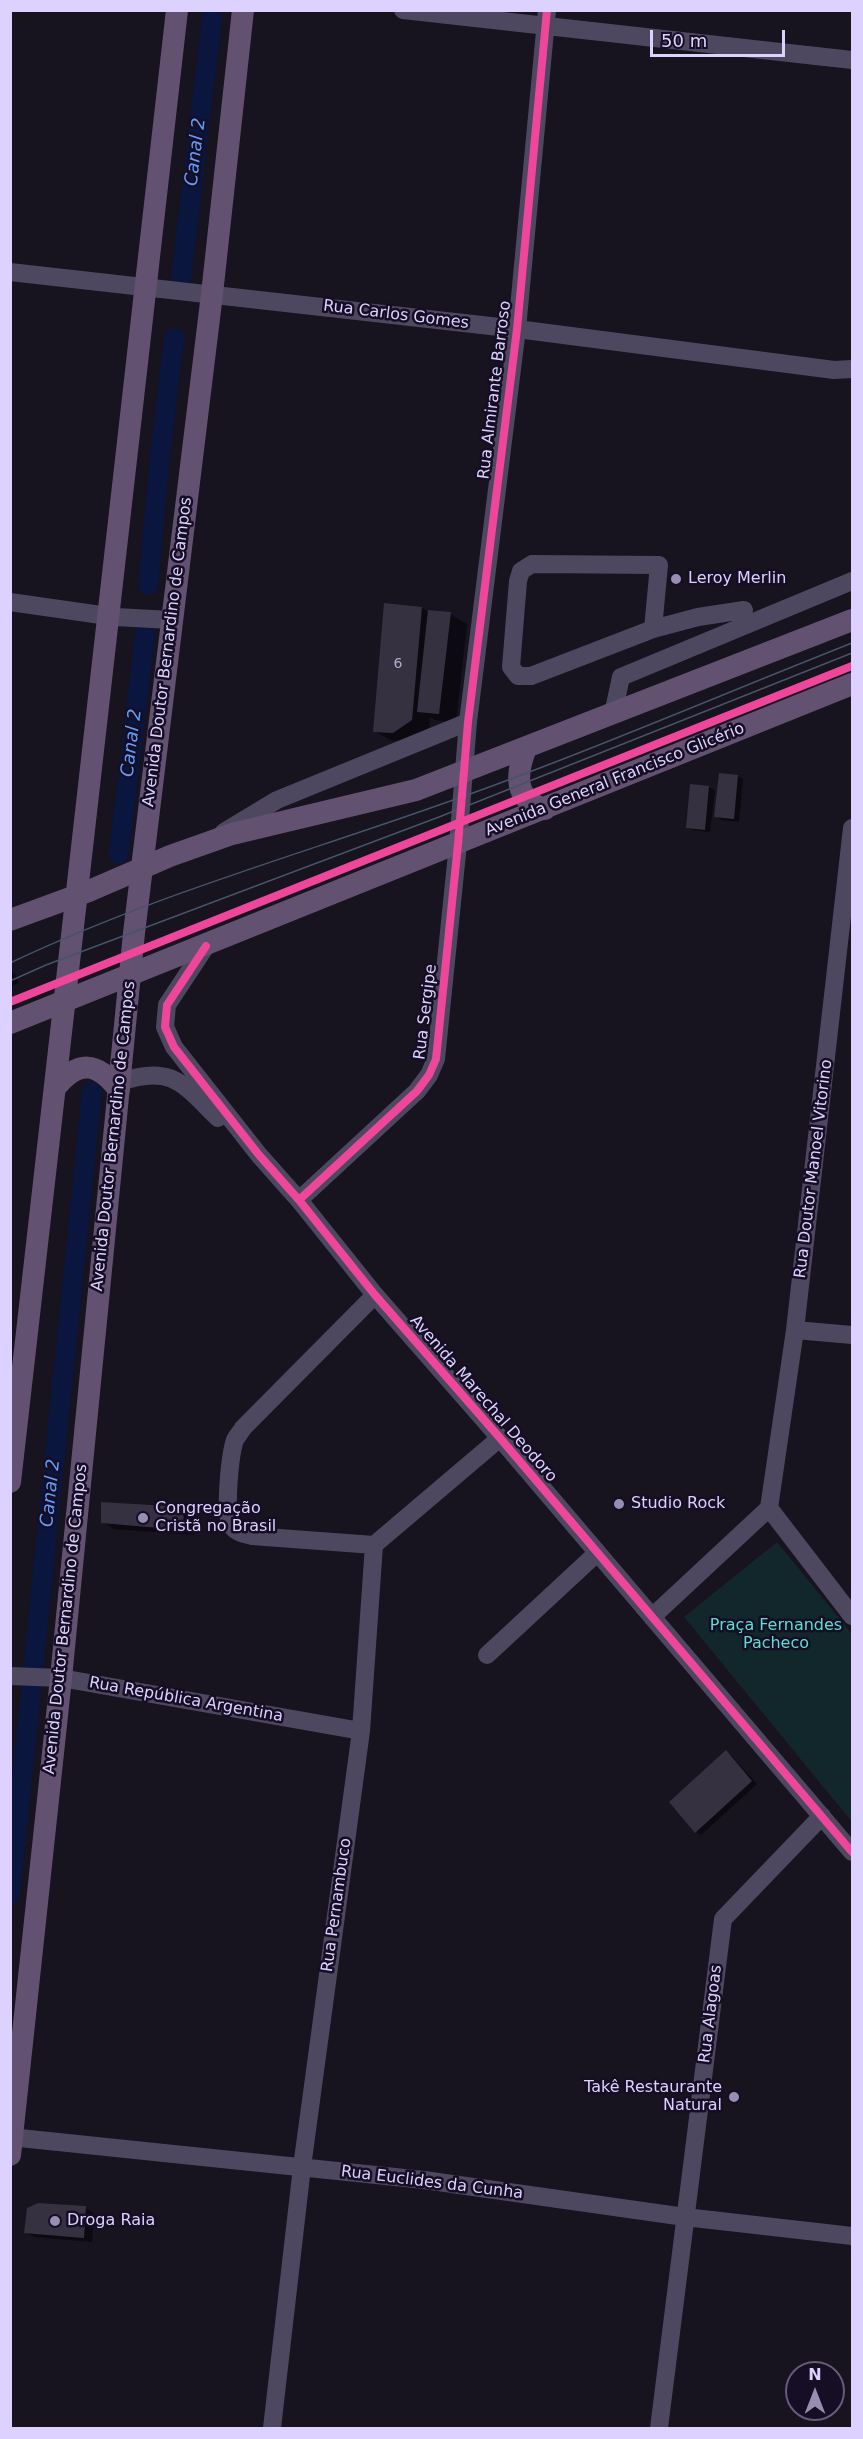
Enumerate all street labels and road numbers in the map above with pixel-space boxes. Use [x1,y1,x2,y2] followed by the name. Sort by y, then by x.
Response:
[322,297,470,333] street label: Rua Carlos Gomes
[475,300,515,480] street label: Rua Almirante Barroso
[139,496,197,808] street label: Avenida Doutor Bernardino de Campos
[483,719,747,841] street label: Avenida General Francisco Glicério
[411,963,441,1061] street label: Rua Sergipe
[88,980,140,1292] street label: Avenida Doutor Bernardino de Campos
[791,1058,837,1280] street label: Rua Doutor Manoel Vitorino
[405,1312,561,1486] street label: Avenida Marechal Deodoro
[40,1463,92,1775] street label: Avenida Doutor Bernardino de Campos
[87,1673,285,1727] street label: Rua República Argentina
[318,1837,356,1973] street label: Rua Pernambuco
[695,1964,727,2064] street label: Rua Alagoas
[340,2162,524,2204] street label: Rua Euclides da Cunha

